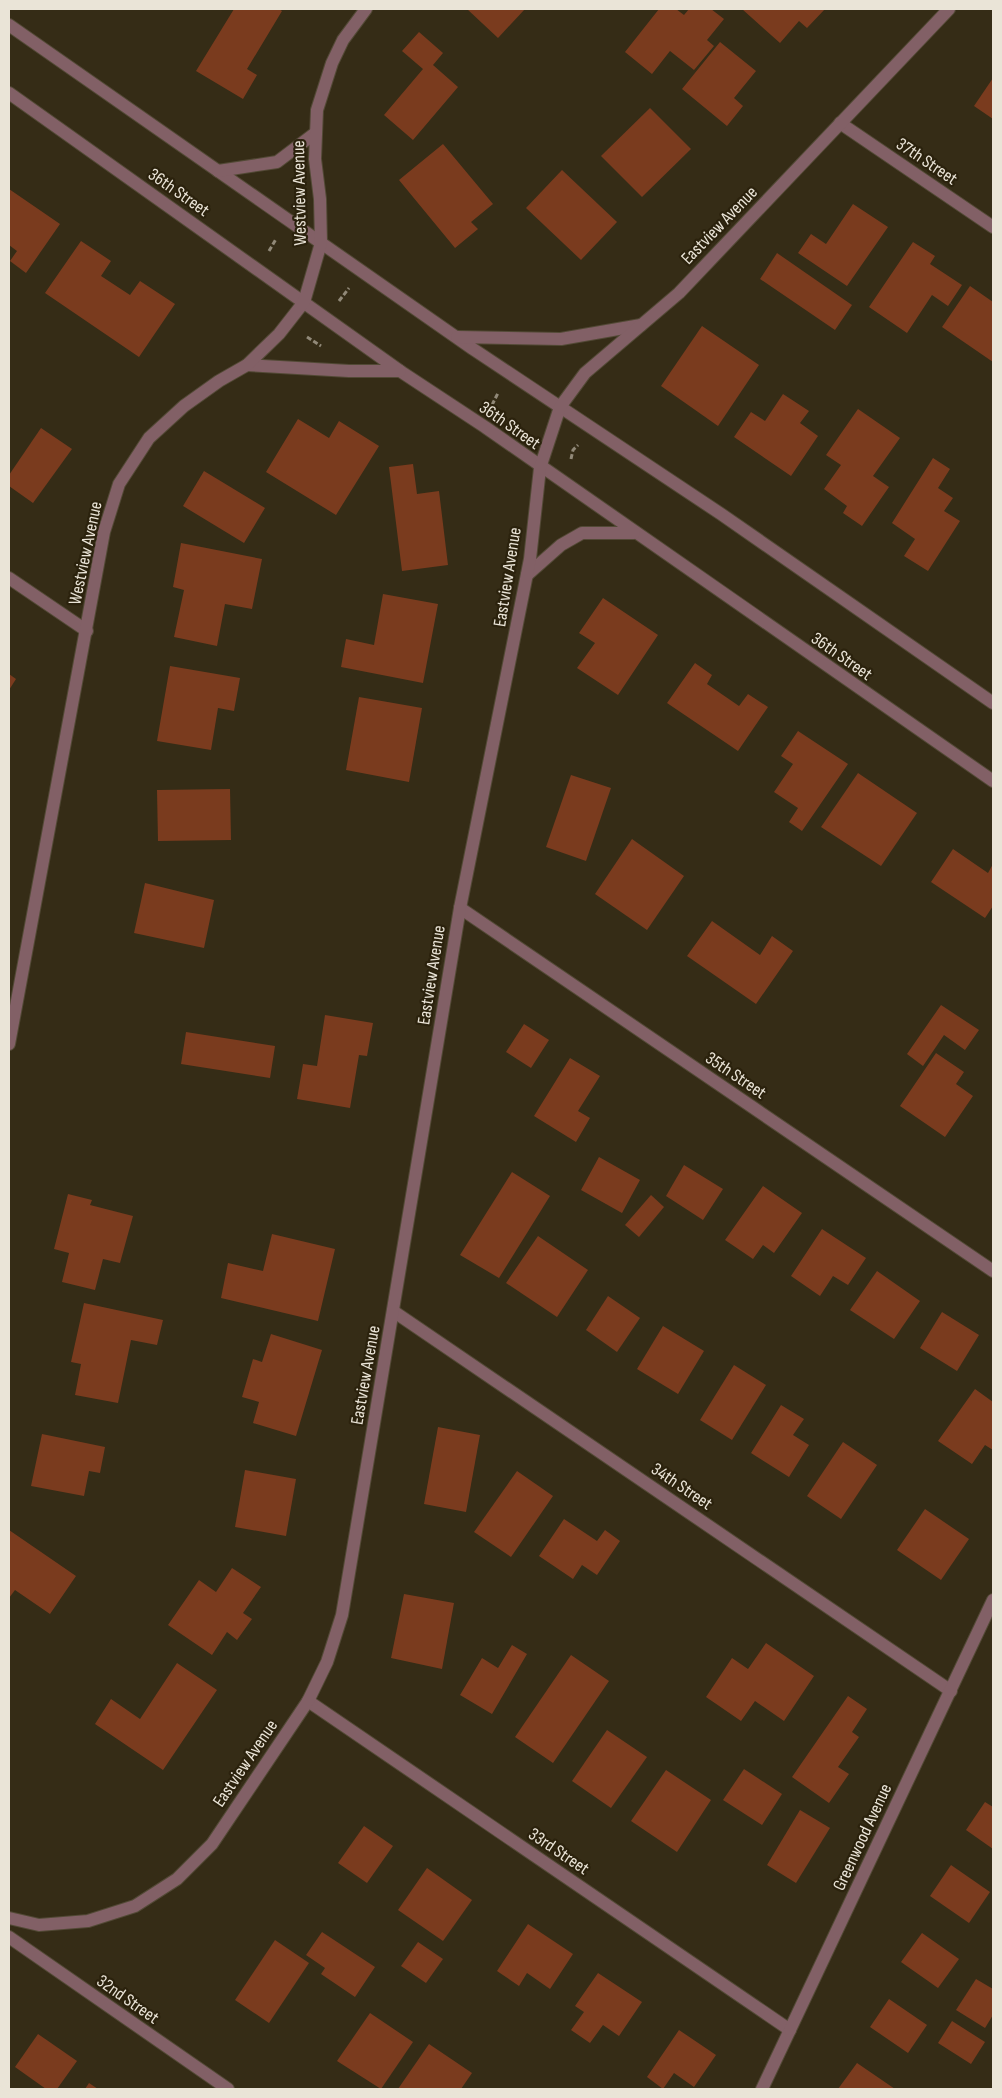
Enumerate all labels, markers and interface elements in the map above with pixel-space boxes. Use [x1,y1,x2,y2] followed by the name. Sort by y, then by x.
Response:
[892,133,962,190] street label: 37th Street
[288,140,311,246] street label: Westview Avenue
[144,164,214,221] street label: 36th Street
[677,182,762,269] street label: Eastview Avenue
[475,397,545,454] street label: 36th Street
[64,500,107,607] street label: Westview Avenue
[489,526,526,628] street label: Eastview Avenue
[807,628,877,685] street label: 36th Street
[413,924,450,1026] street label: Eastview Avenue
[701,1047,771,1104] street label: 35th Street
[346,1324,385,1426] street label: Eastview Avenue
[647,1458,717,1515] street label: 34th Street
[209,1716,282,1811] street label: Eastview Avenue
[829,1780,896,1894] street label: Greenwood Avenue
[525,1824,593,1880] street label: 33rd Street
[93,1970,163,2029] street label: 32nd Street

